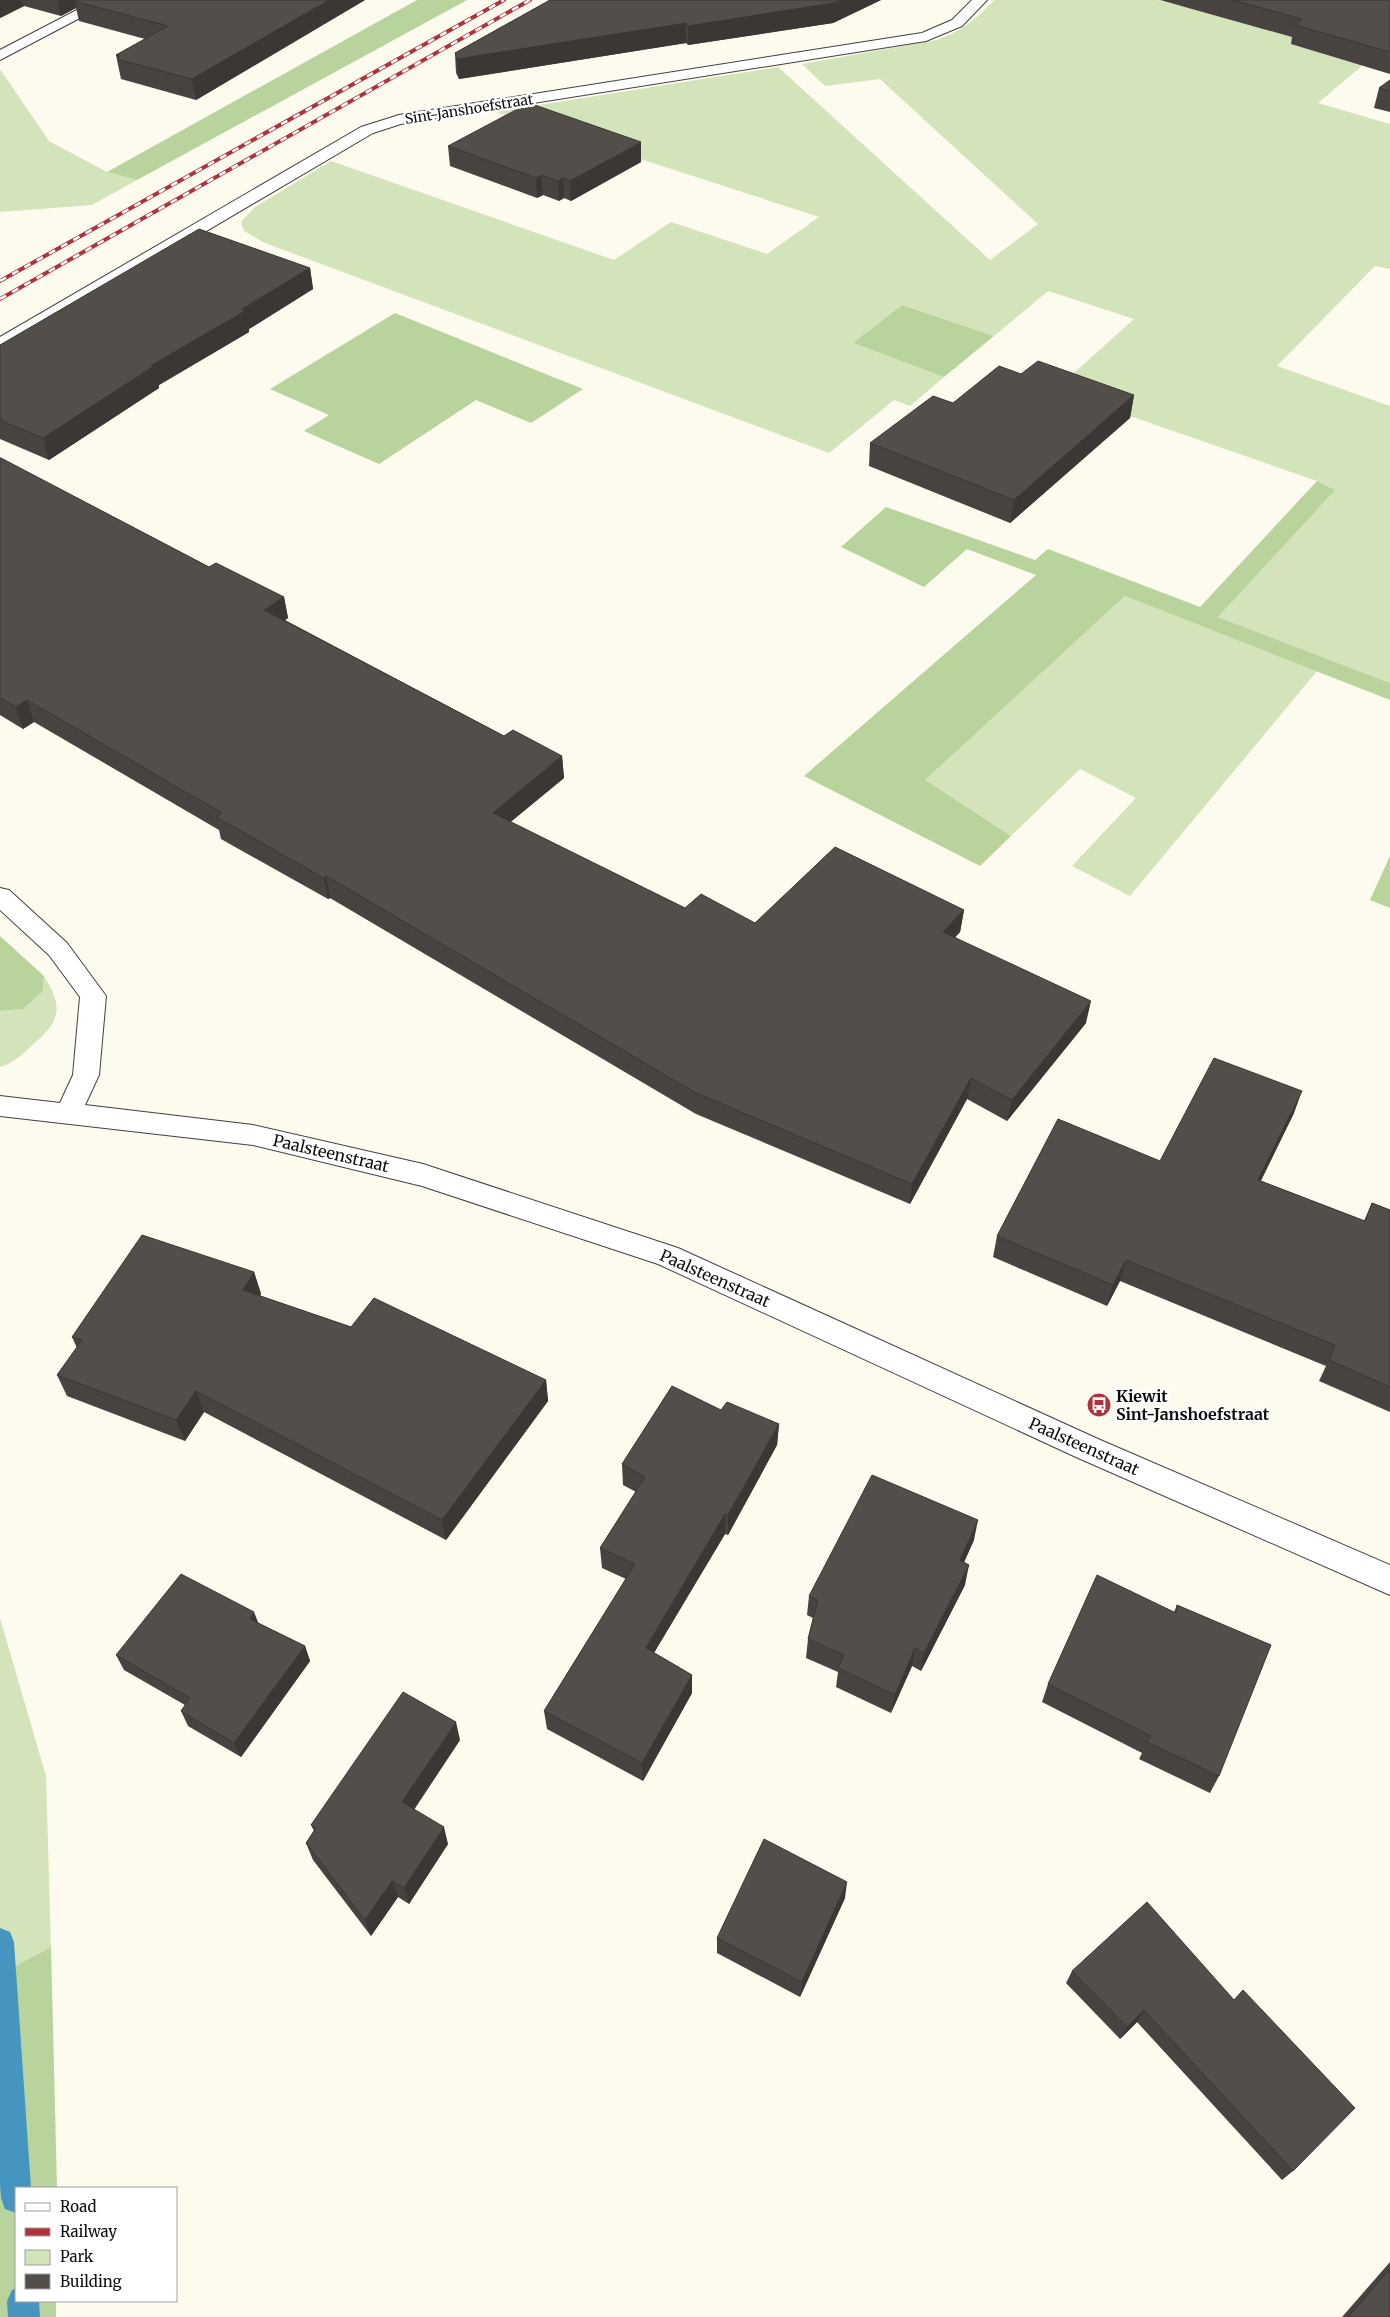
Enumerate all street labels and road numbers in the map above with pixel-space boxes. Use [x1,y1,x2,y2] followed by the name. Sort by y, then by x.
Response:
[404,90,535,128] street label: Sint-Janshoefstraat
[271,1130,392,1176] street label: Paalsteenstraat
[657,1245,774,1312] street label: Paalsteenstraat
[1026,1413,1143,1480] street label: Paalsteenstraat

